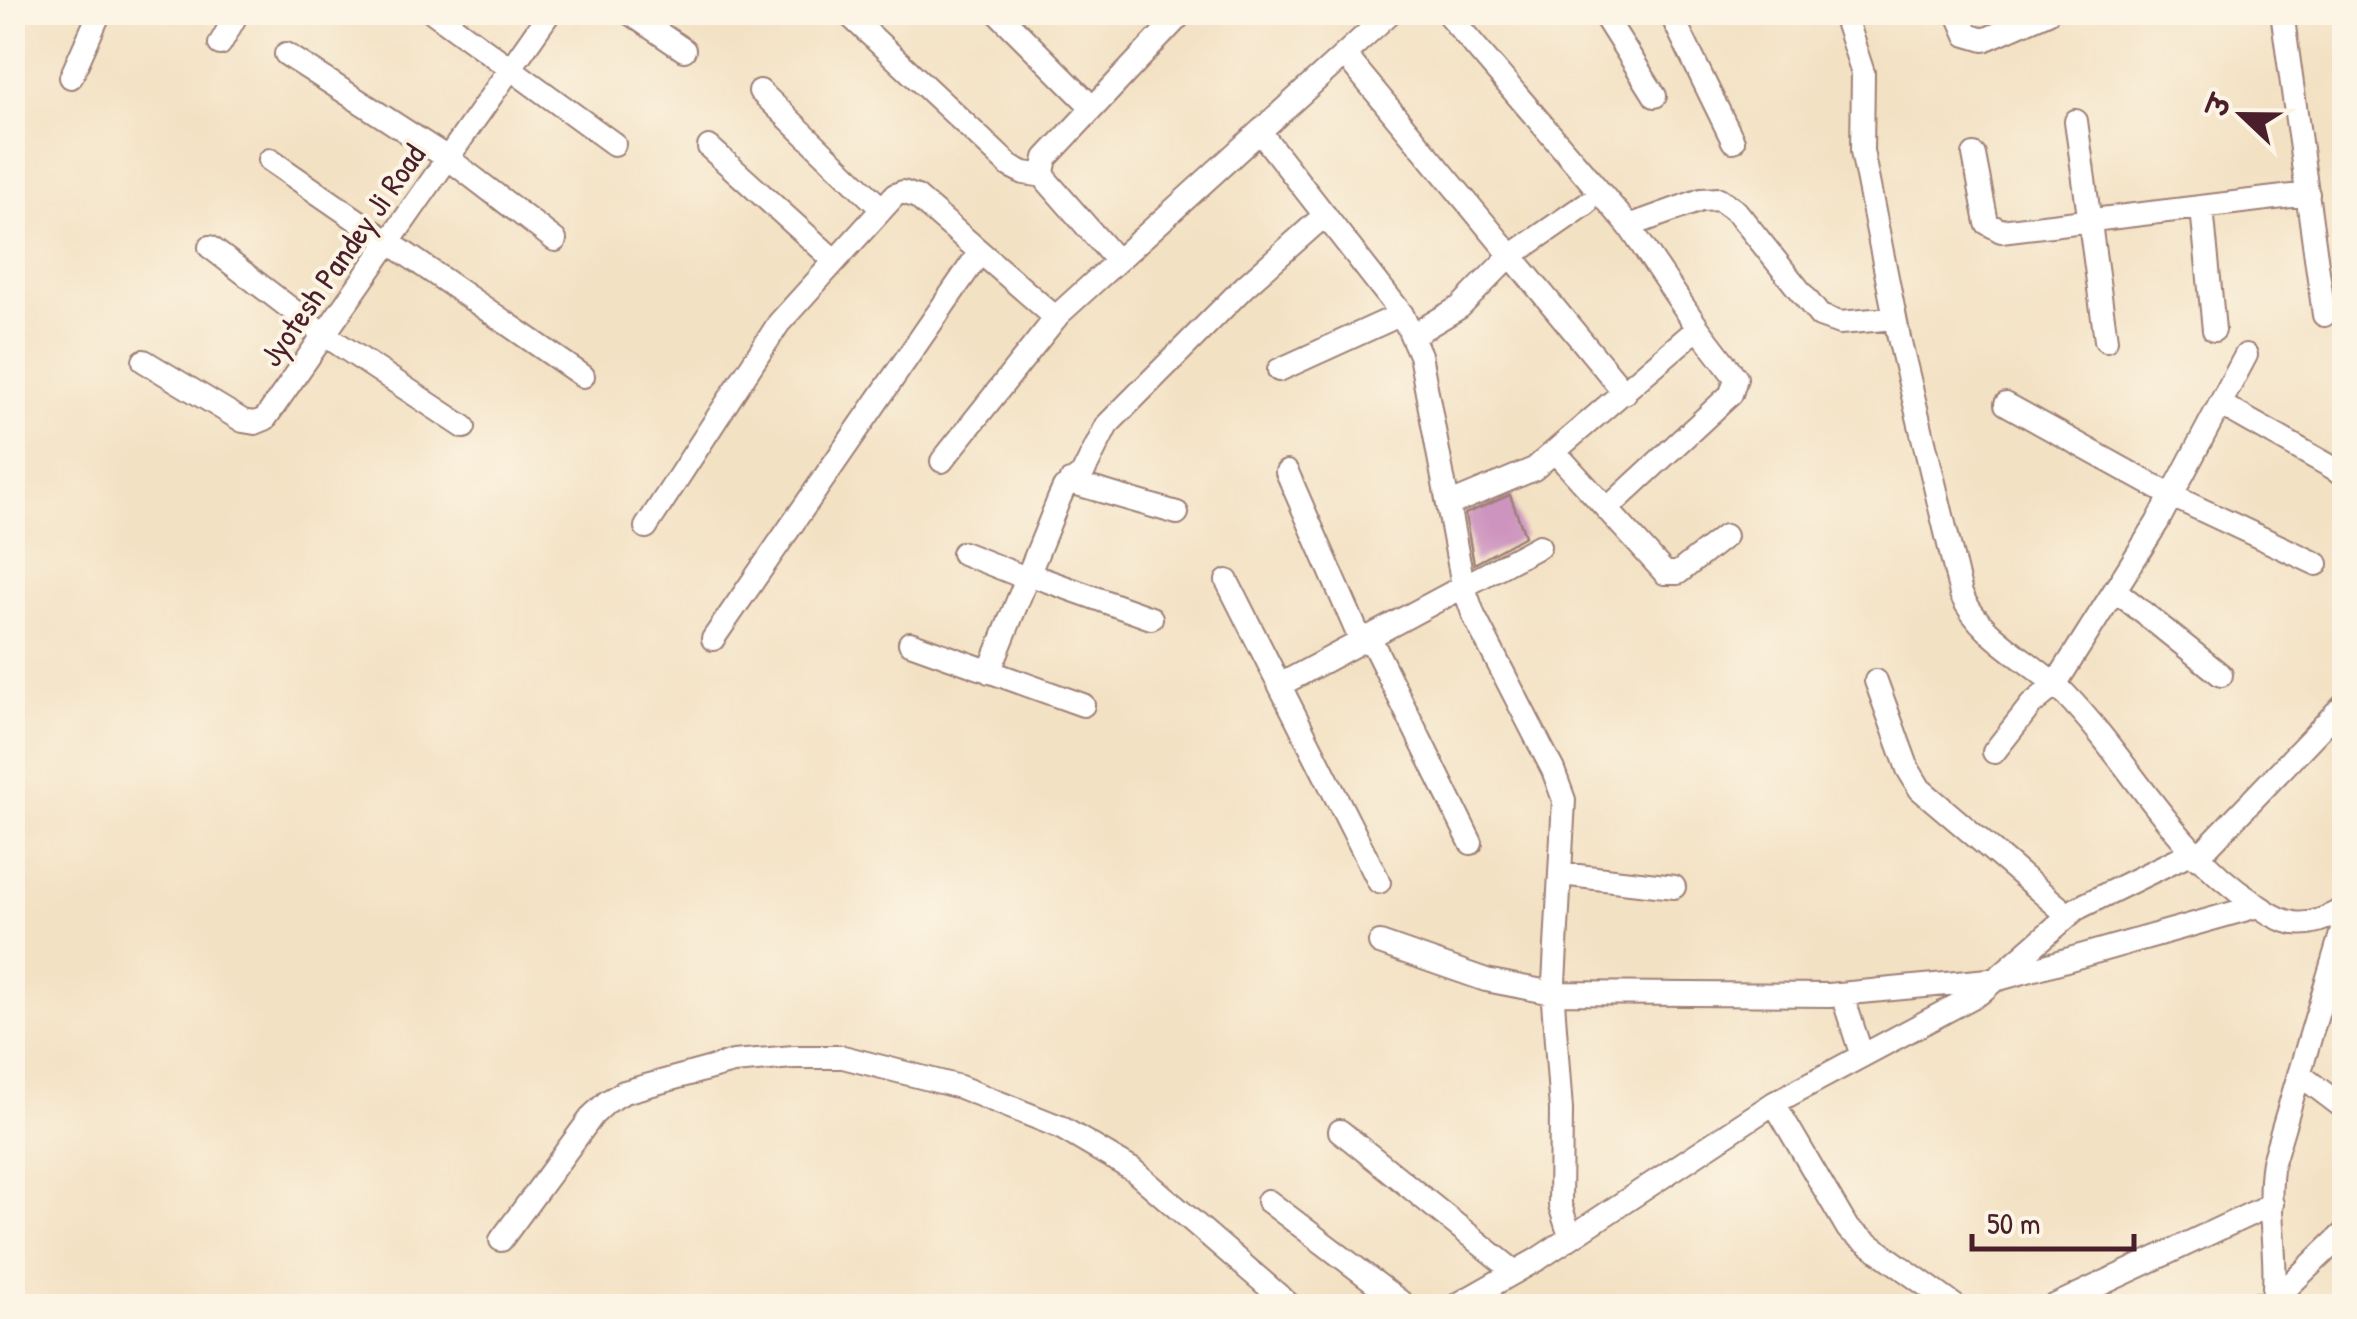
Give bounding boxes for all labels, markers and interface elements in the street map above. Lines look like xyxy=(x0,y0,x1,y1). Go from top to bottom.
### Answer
north arrow xyxy=(2192,65,2292,165)
text: उ xyxy=(2197,88,2241,124)
street label: Jyotesh Pandey Ji Road xyxy=(249,135,435,375)
scale bar xyxy=(1972,1189,2134,1251)
text: 50 m xyxy=(1987,1203,2040,1243)

